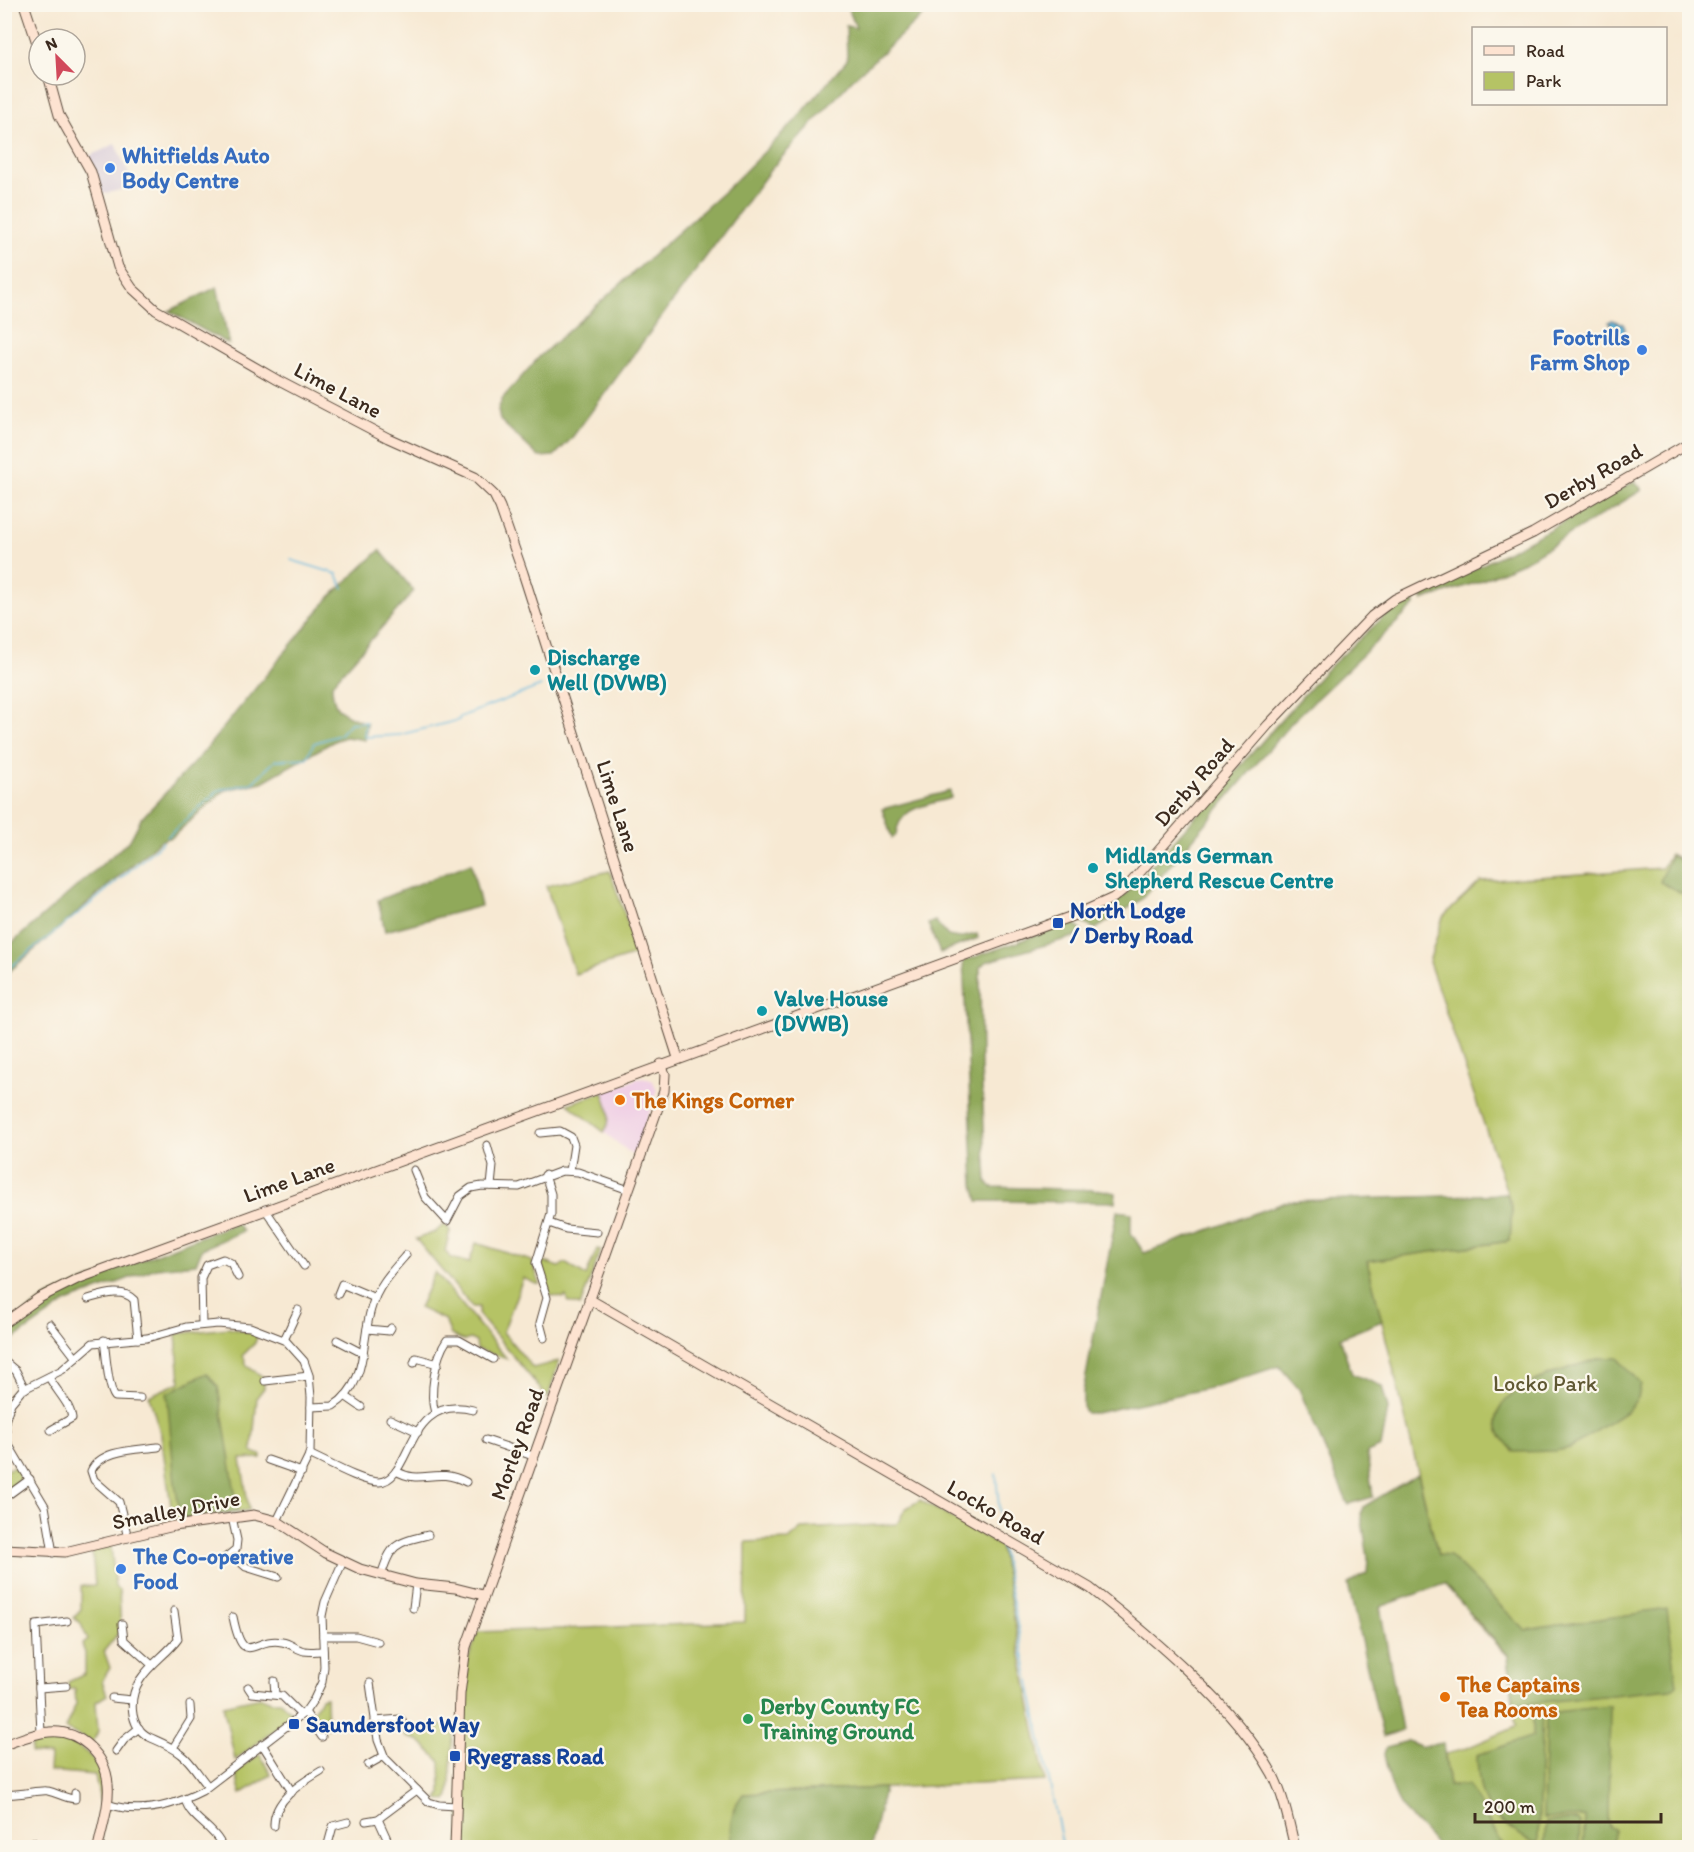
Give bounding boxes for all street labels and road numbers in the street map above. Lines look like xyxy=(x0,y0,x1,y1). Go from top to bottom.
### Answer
street label: Lime Lane xyxy=(290,356,386,424)
street label: Derby Road xyxy=(1539,437,1647,515)
street label: Derby Road xyxy=(1148,732,1240,832)
street label: Lime Lane xyxy=(590,756,646,856)
street label: Lime Lane xyxy=(240,1151,338,1209)
street label: Morley Road xyxy=(484,1384,550,1504)
street label: Locko Road xyxy=(942,1473,1050,1551)
street label: Smalley Drive xyxy=(110,1484,242,1536)

